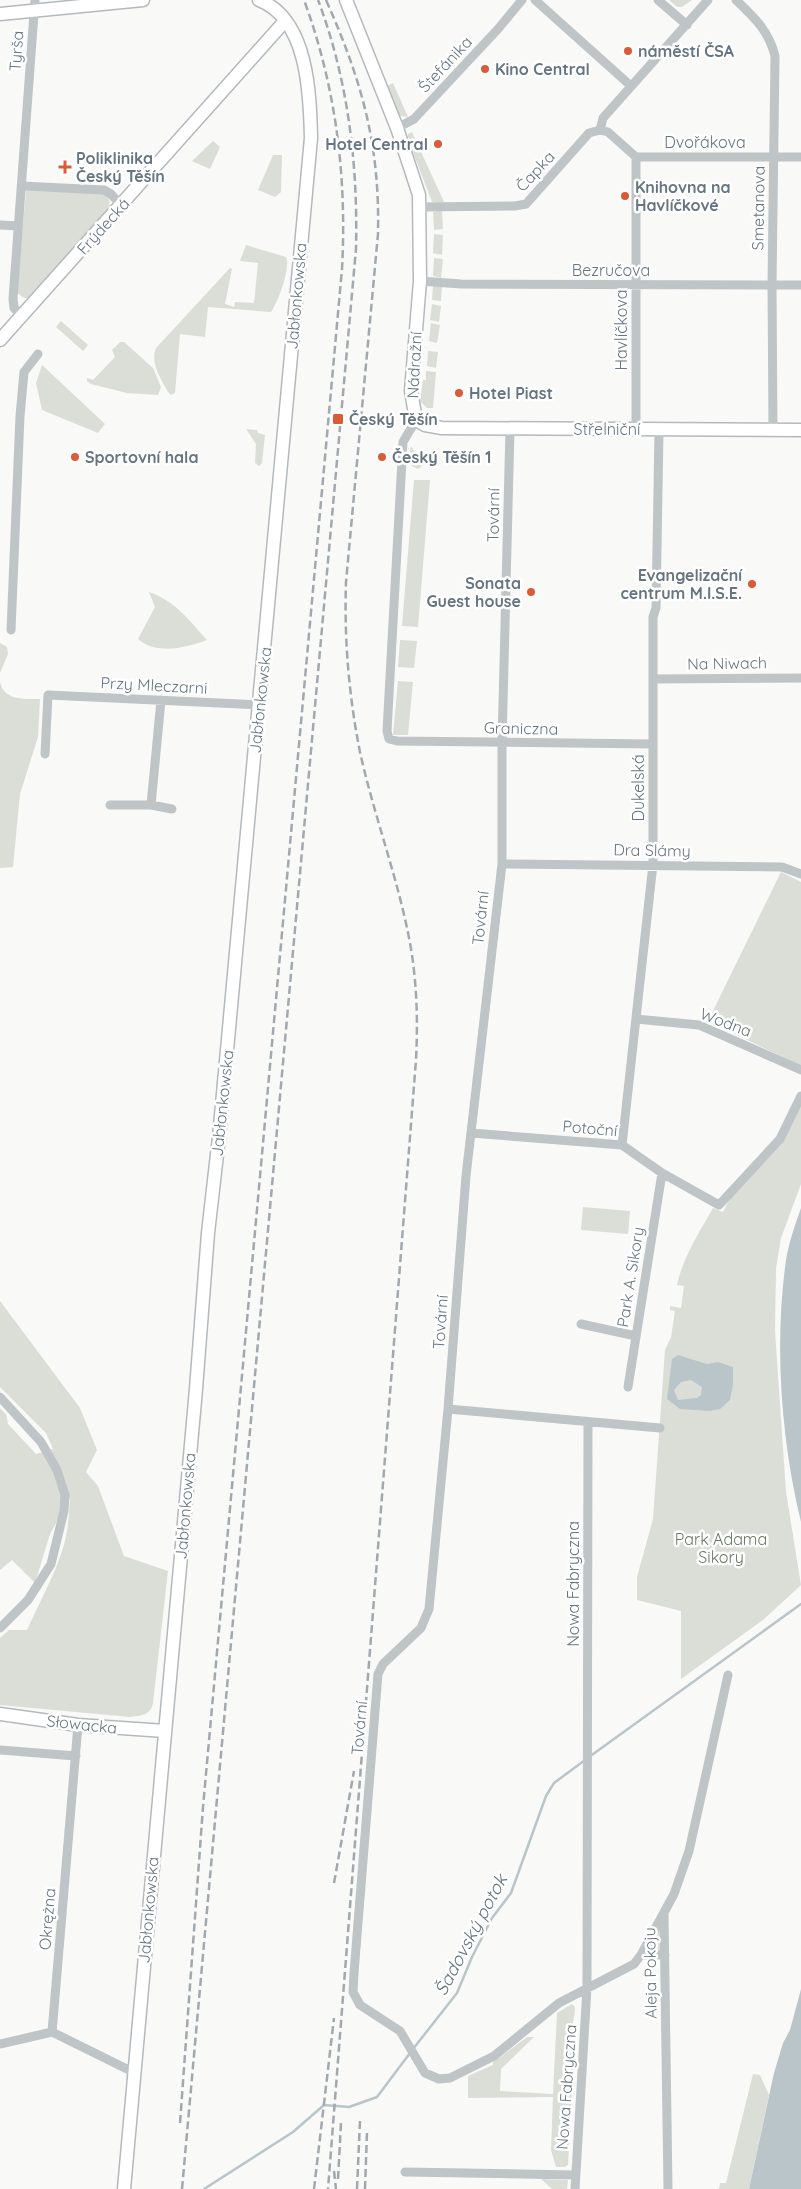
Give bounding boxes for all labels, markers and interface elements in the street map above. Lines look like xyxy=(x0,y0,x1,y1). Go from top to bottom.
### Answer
street label: Tyrša xyxy=(5,30,27,72)
street label: Štefánika xyxy=(414,32,476,96)
place label: náměstí ČSA xyxy=(638,41,735,61)
marker: náměstí ČSA xyxy=(622,45,634,57)
place label: Kino Central xyxy=(495,59,590,79)
marker: Kino Central xyxy=(479,63,491,75)
street label: Dvořákova xyxy=(664,132,746,152)
place label: Hotel Central xyxy=(325,134,428,154)
marker: Hotel Central xyxy=(432,138,444,150)
street label: Čapka xyxy=(511,147,559,195)
place label: Poliklinika Český Těšín xyxy=(76,148,165,186)
marker: Poliklinika Český Těšín xyxy=(58,160,72,174)
street label: Smetanova xyxy=(747,165,769,251)
place label: Knihovna na Havlíčkové xyxy=(635,177,731,215)
marker: Knihovna na Havlíčkové xyxy=(619,190,631,202)
street label: Frýdecká xyxy=(72,194,134,258)
street label: Jabłonkowska xyxy=(281,242,311,350)
street label: Bezručova xyxy=(572,260,650,280)
street label: Havlíčkova xyxy=(611,290,631,370)
street label: Nádražní xyxy=(402,330,426,399)
place label: Hotel Piast xyxy=(469,383,553,403)
marker: Hotel Piast xyxy=(453,387,465,399)
place label: Český Těšín xyxy=(349,409,438,429)
marker: Český Těšín xyxy=(331,412,345,426)
street label: Střelniční xyxy=(574,419,641,439)
place label: Sportovní hala xyxy=(85,447,198,467)
place label: Český Těšín 1 xyxy=(392,447,491,467)
marker: Sportovní hala xyxy=(69,451,81,463)
marker: Český Těšín 1 xyxy=(376,451,388,463)
street label: Tovární xyxy=(483,487,503,542)
place label: Evangelizační centrum M.I.S.E. xyxy=(620,565,743,603)
place label: Sonata Guest house xyxy=(426,573,521,611)
marker: Evangelizační centrum M.I.S.E. xyxy=(746,578,758,590)
marker: Sonata Guest house xyxy=(525,586,537,598)
street label: Jabłonkowska xyxy=(244,646,276,754)
street label: Na Niwach xyxy=(687,652,767,674)
street label: Przy Mleczarni xyxy=(100,672,208,698)
street label: Graniczna xyxy=(484,717,558,739)
street label: Dukelská xyxy=(628,754,648,822)
street label: Dra Slámy xyxy=(613,839,691,861)
street label: Tovární xyxy=(467,889,493,946)
street label: Wodna xyxy=(697,1003,755,1041)
street label: Jabłonkowska xyxy=(206,1049,238,1157)
street label: Potoční xyxy=(562,1116,619,1140)
street label: Park A. Sikory xyxy=(612,1225,648,1329)
street label: Tovární xyxy=(428,1294,452,1350)
street label: Jabłonkowska xyxy=(170,1452,200,1560)
street label: Nowa Fabryczna xyxy=(563,1521,583,1647)
park label: Park Adama Sikory xyxy=(675,1529,767,1567)
street label: Tovární xyxy=(347,1700,371,1756)
street label: Słowacka xyxy=(46,1710,118,1738)
street label: Jabłonkowska xyxy=(133,1856,163,1964)
water label: Šadovský potok xyxy=(429,1869,513,1999)
street label: Okrężna xyxy=(34,1887,60,1951)
street label: Aleja Pokoju xyxy=(639,1927,661,2019)
street label: Nowa Fabryczna xyxy=(552,2024,580,2150)

